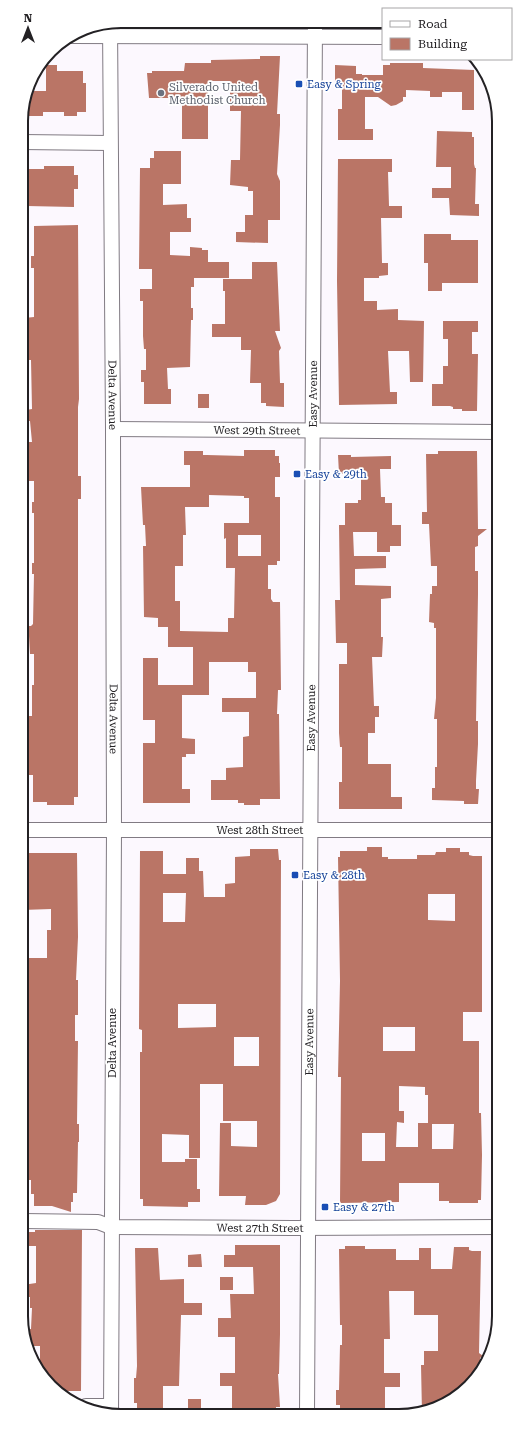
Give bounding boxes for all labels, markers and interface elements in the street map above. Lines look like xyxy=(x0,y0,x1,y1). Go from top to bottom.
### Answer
north arrow xyxy=(8,8,48,48)
legend xyxy=(382,8,512,60)
text: N xyxy=(24,12,33,25)
text: Road xyxy=(418,17,448,31)
text: Building xyxy=(418,37,467,51)
place label: Easy & Spring xyxy=(307,78,382,91)
marker: Easy & Spring xyxy=(294,79,304,89)
place label: Silverado United Methodist Church xyxy=(169,81,266,107)
marker: Silverado United Methodist Church xyxy=(156,88,166,98)
street label: Delta Avenue xyxy=(105,360,119,430)
street label: Easy Avenue xyxy=(307,360,320,428)
street label: West 29th Street xyxy=(214,424,300,437)
place label: Easy & 29th xyxy=(305,468,367,481)
marker: Easy & 29th xyxy=(292,469,302,479)
street label: Delta Avenue xyxy=(107,684,120,754)
street label: Easy Avenue xyxy=(305,684,318,752)
street label: West 28th Street xyxy=(217,824,303,837)
place label: Easy & 28th xyxy=(303,869,365,882)
marker: Easy & 28th xyxy=(290,870,300,880)
street label: Delta Avenue xyxy=(106,1008,119,1078)
street label: Easy Avenue xyxy=(303,1008,316,1076)
place label: Easy & 27th xyxy=(333,1201,395,1214)
marker: Easy & 27th xyxy=(320,1202,330,1212)
street label: West 27th Street xyxy=(217,1222,304,1235)

